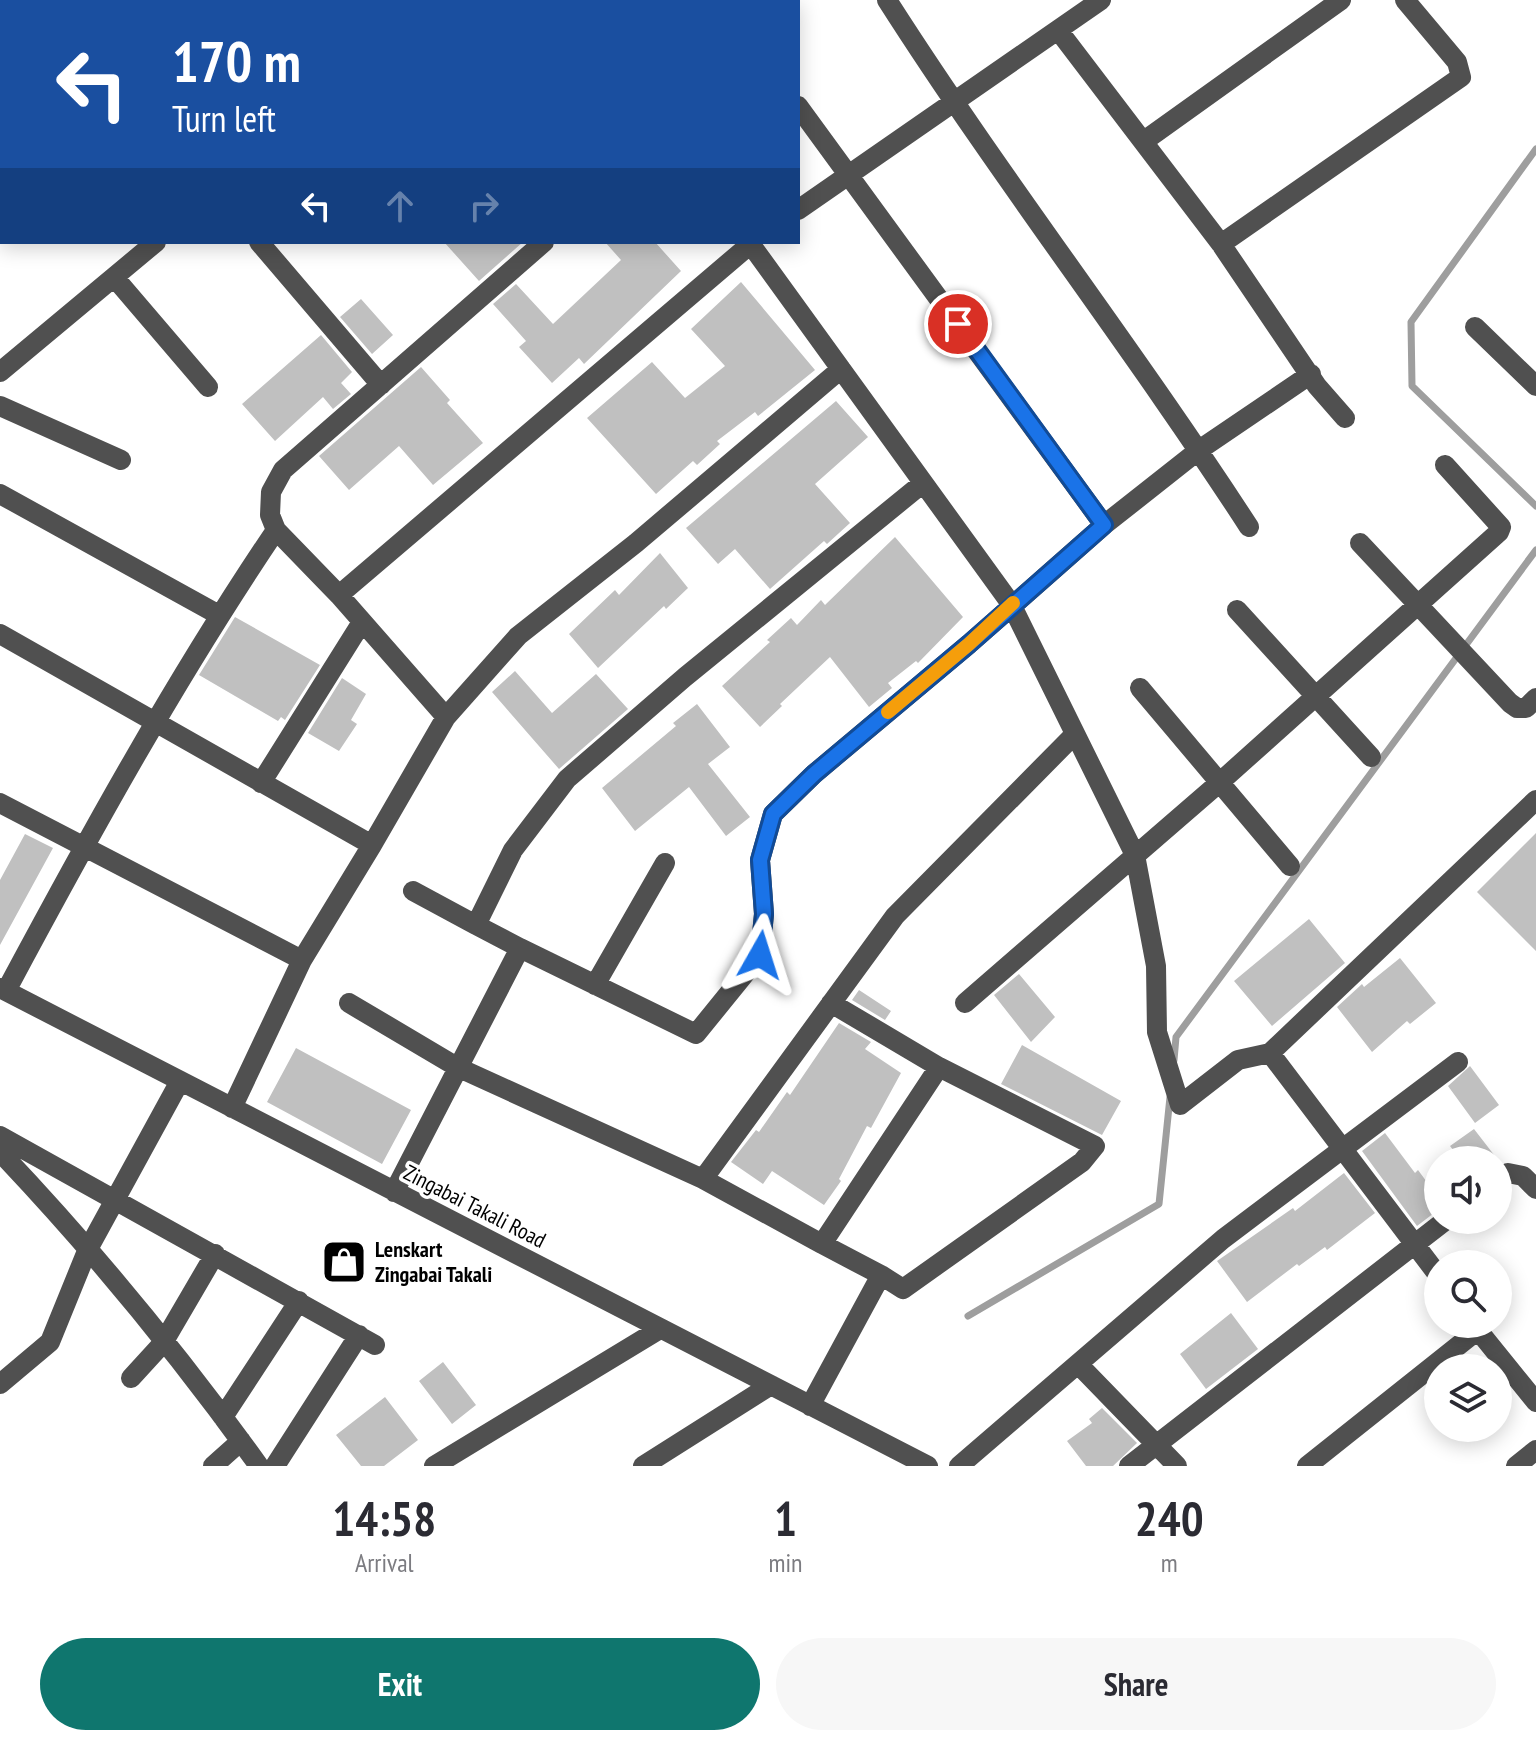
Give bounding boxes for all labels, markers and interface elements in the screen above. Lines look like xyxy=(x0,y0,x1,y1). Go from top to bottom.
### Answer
text: 170 m xyxy=(172,25,301,97)
icon: left xyxy=(40,32,144,136)
text: Turn left xyxy=(172,95,276,142)
icon: left xyxy=(294,184,338,228)
icon: ahead xyxy=(378,184,422,228)
icon: right xyxy=(462,184,506,228)
pin xyxy=(924,290,992,358)
icon: arrive xyxy=(936,302,980,346)
position arrow xyxy=(718,913,802,997)
map controls xyxy=(1424,1146,1512,1442)
button: sound xyxy=(1424,1146,1512,1234)
street label: Zingabai Takali Road xyxy=(399,1158,551,1254)
place label: Lenskart Zingabai Takali xyxy=(375,1235,492,1288)
shop icon: Lenskart Zingabai Takali xyxy=(320,1238,368,1286)
button: search xyxy=(1424,1250,1512,1338)
button: layers xyxy=(1424,1354,1512,1442)
text: 14:58 xyxy=(332,1487,436,1549)
text: 1 xyxy=(774,1487,797,1549)
text: 240 xyxy=(1135,1487,1204,1549)
text: Arrival xyxy=(355,1546,414,1579)
text: min xyxy=(768,1546,802,1579)
text: m xyxy=(1161,1546,1178,1579)
button: Exit xyxy=(40,1638,760,1730)
button: Share xyxy=(776,1638,1496,1730)

